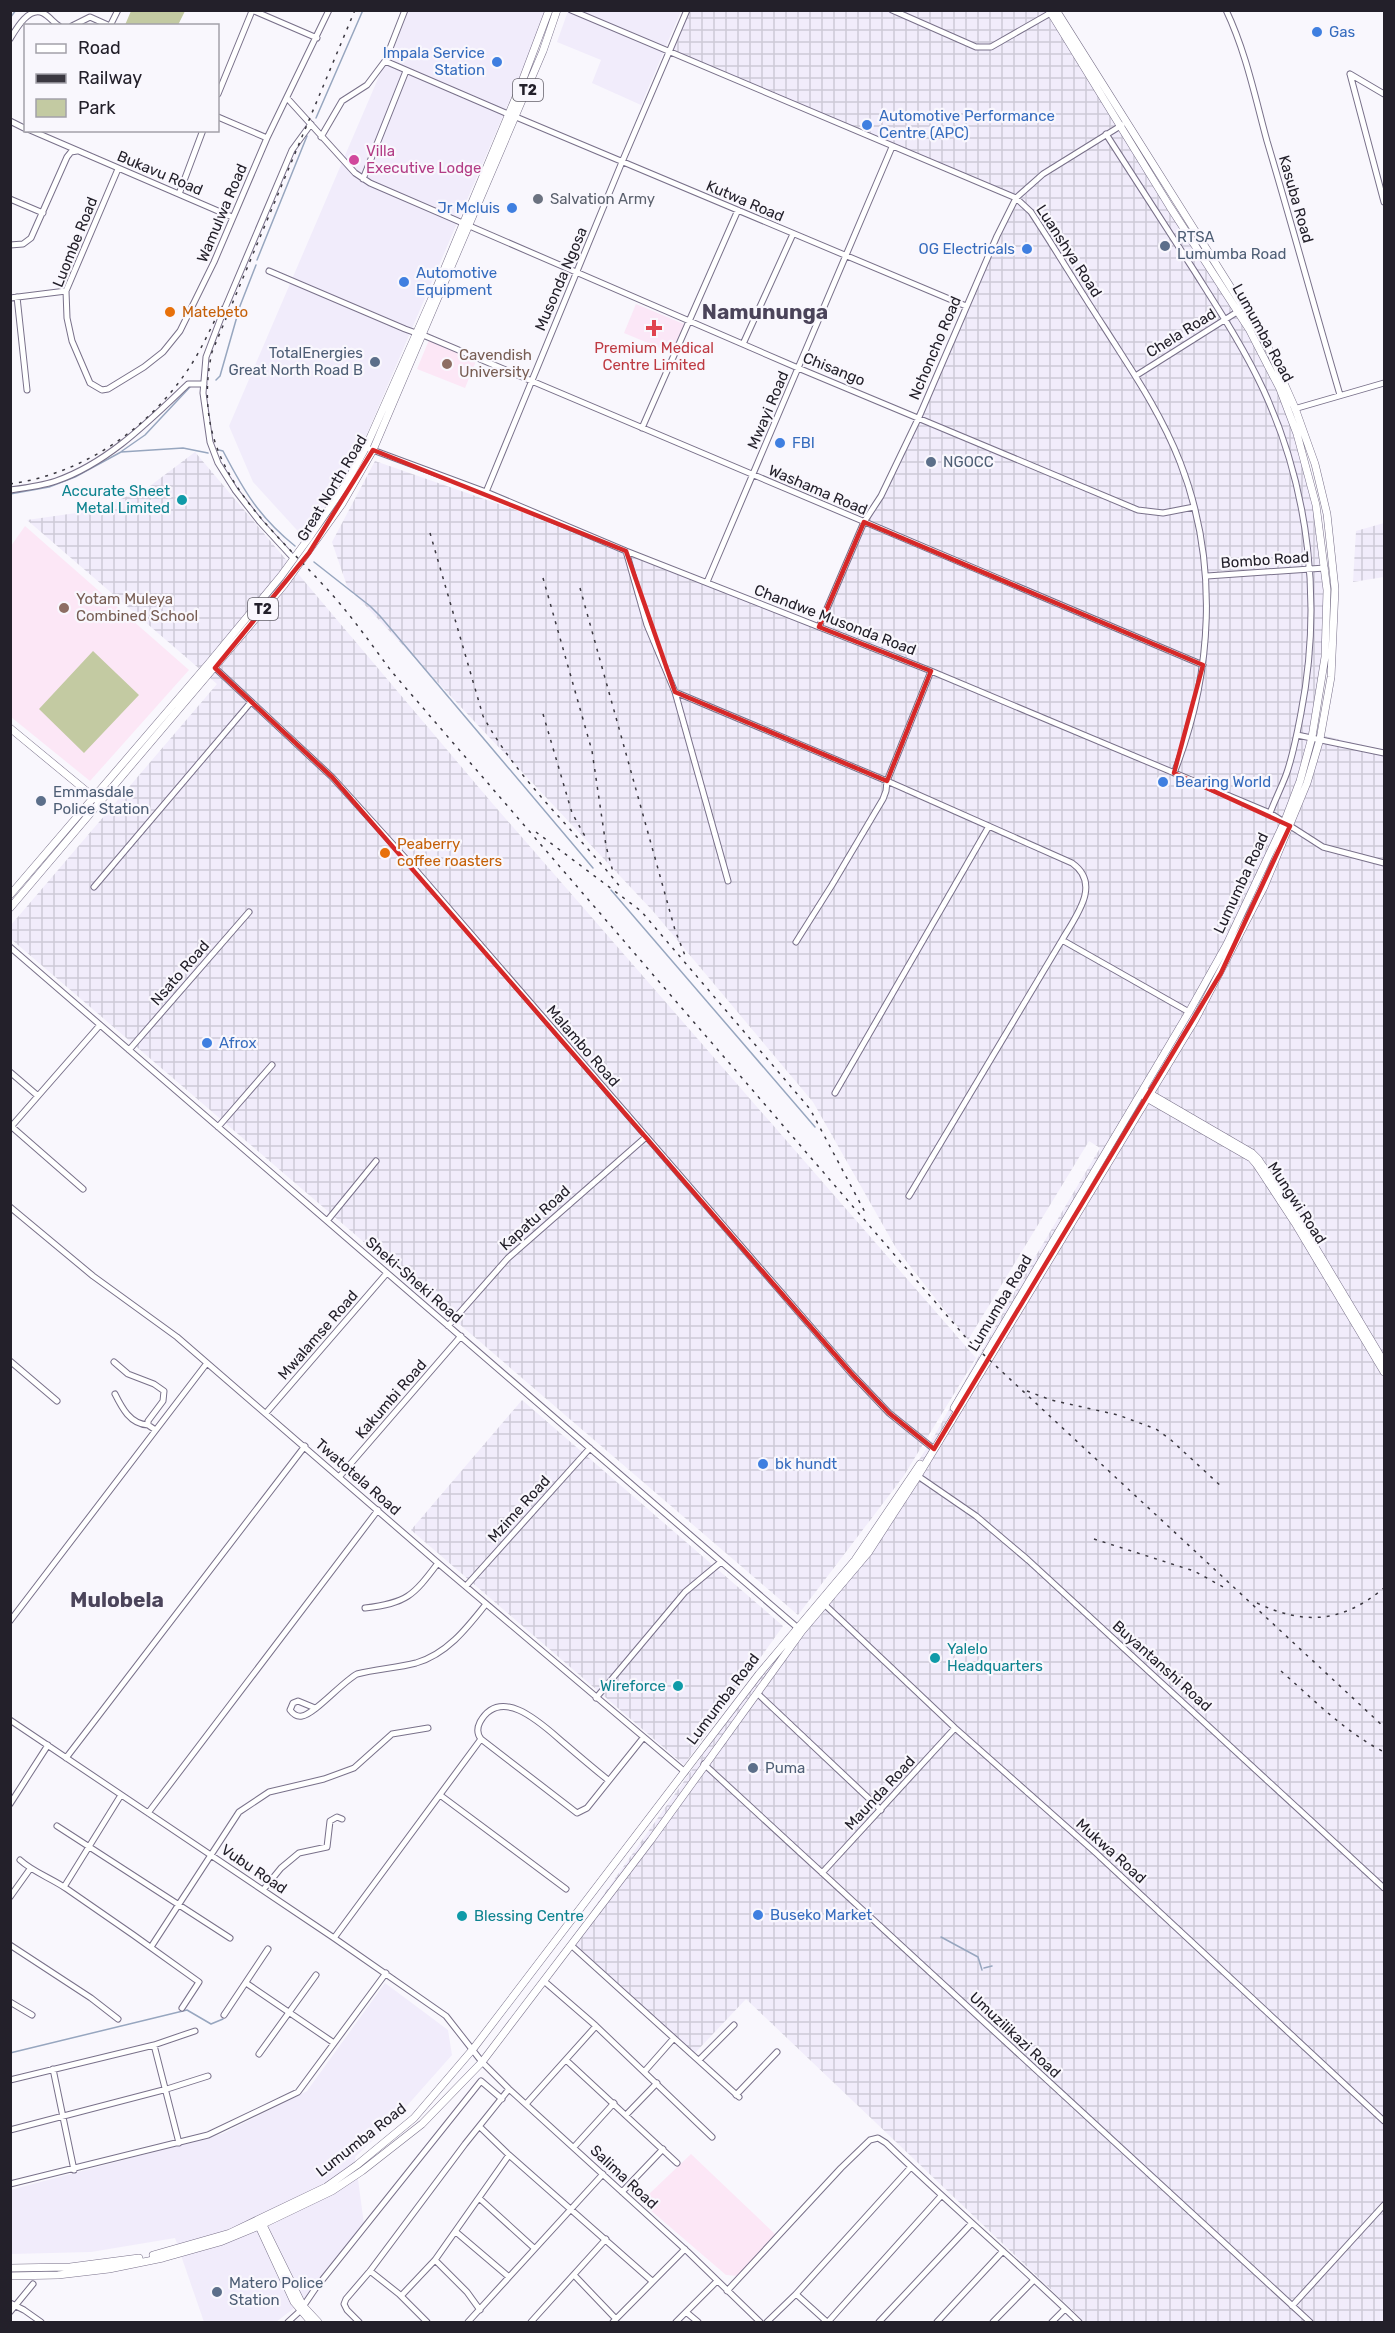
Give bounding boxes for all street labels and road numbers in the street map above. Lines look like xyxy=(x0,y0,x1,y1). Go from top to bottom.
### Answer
road number: T2 xyxy=(513,79,543,101)
street label: Bukavu Road xyxy=(114,147,206,199)
street label: Kasuba Road xyxy=(1275,153,1317,245)
street label: Wamulwa Road xyxy=(193,161,251,265)
street label: Kutwa Road xyxy=(703,177,787,225)
street label: Luombe Road xyxy=(49,194,101,290)
street label: Luanshya Road xyxy=(1032,201,1106,301)
street label: Musonda Ngosa xyxy=(531,224,591,334)
street label: Lumumba Road xyxy=(1229,281,1297,385)
street label: Nchoncho Road xyxy=(905,293,965,403)
street label: Chela Road xyxy=(1143,305,1219,361)
street label: Chisango xyxy=(800,348,868,390)
street label: Mwayi Road xyxy=(744,368,792,452)
street label: Great North Road xyxy=(293,432,371,544)
street label: Washama Road xyxy=(766,461,870,519)
street label: Bombo Road xyxy=(1220,548,1310,572)
street label: Chandwe Musonda Road xyxy=(751,581,919,659)
road number: T2 xyxy=(248,598,278,620)
street label: Lumumba Road xyxy=(1210,830,1272,936)
street label: Nsato Road xyxy=(147,937,213,1009)
street label: Malambo Road xyxy=(543,1002,623,1090)
street label: Mungwi Road xyxy=(1264,1159,1330,1247)
street label: Kapatu Road xyxy=(496,1182,574,1254)
street label: Sheki-Sheki Road xyxy=(362,1233,466,1327)
street label: Lumumba Road xyxy=(964,1251,1036,1355)
street label: Mwalamse Road xyxy=(274,1287,362,1383)
street label: Kakumbi Road xyxy=(352,1356,430,1442)
street label: Twatotela Road xyxy=(312,1435,404,1519)
street label: Mzime Road xyxy=(484,1472,554,1546)
street label: Buyantanshi Road xyxy=(1109,1617,1215,1715)
street label: Lumumba Road xyxy=(683,1650,763,1748)
street label: Maunda Road xyxy=(841,1752,919,1834)
street label: Mukwa Road xyxy=(1072,1815,1150,1887)
street label: Vubu Road xyxy=(218,1840,290,1898)
street label: Umuzilikazi Road xyxy=(966,1988,1064,2082)
street label: Lumumba Road xyxy=(312,2099,410,2181)
street label: Salima Road xyxy=(587,2141,661,2213)

